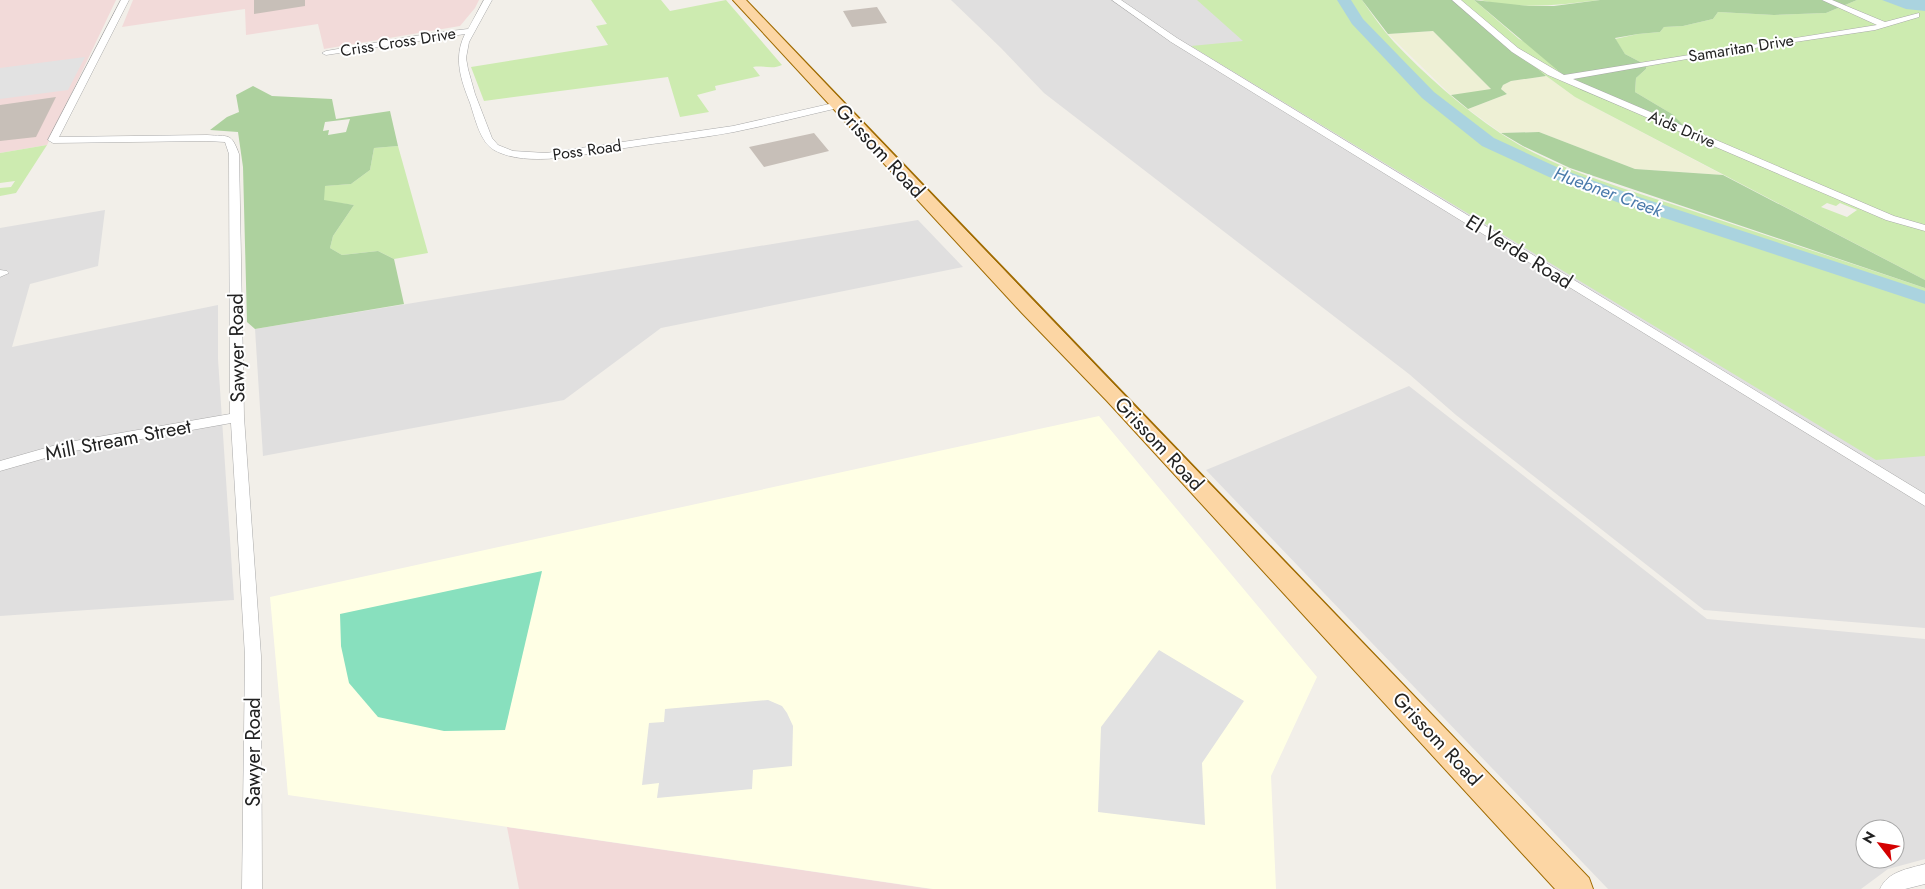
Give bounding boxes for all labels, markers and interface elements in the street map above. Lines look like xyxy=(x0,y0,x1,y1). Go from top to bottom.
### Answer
street label: Criss Cross Drive xyxy=(339,22,457,62)
street label: Samaritan Drive xyxy=(1687,28,1795,68)
street label: Grissom Road xyxy=(829,97,931,205)
street label: Aids Drive xyxy=(1645,105,1719,153)
street label: Poss Road xyxy=(551,134,623,166)
water label: Huebner Creek xyxy=(1550,160,1667,224)
street label: El Verde Road xyxy=(1460,208,1578,296)
street label: Sawyer Road xyxy=(222,293,252,403)
street label: Grissom Road xyxy=(1108,390,1210,498)
street label: Mill Stream Street xyxy=(43,412,194,468)
street label: Grissom Road xyxy=(1386,685,1488,793)
street label: Sawyer Road xyxy=(239,697,268,807)
north arrow xyxy=(1855,819,1905,869)
text: N xyxy=(1857,827,1880,847)

